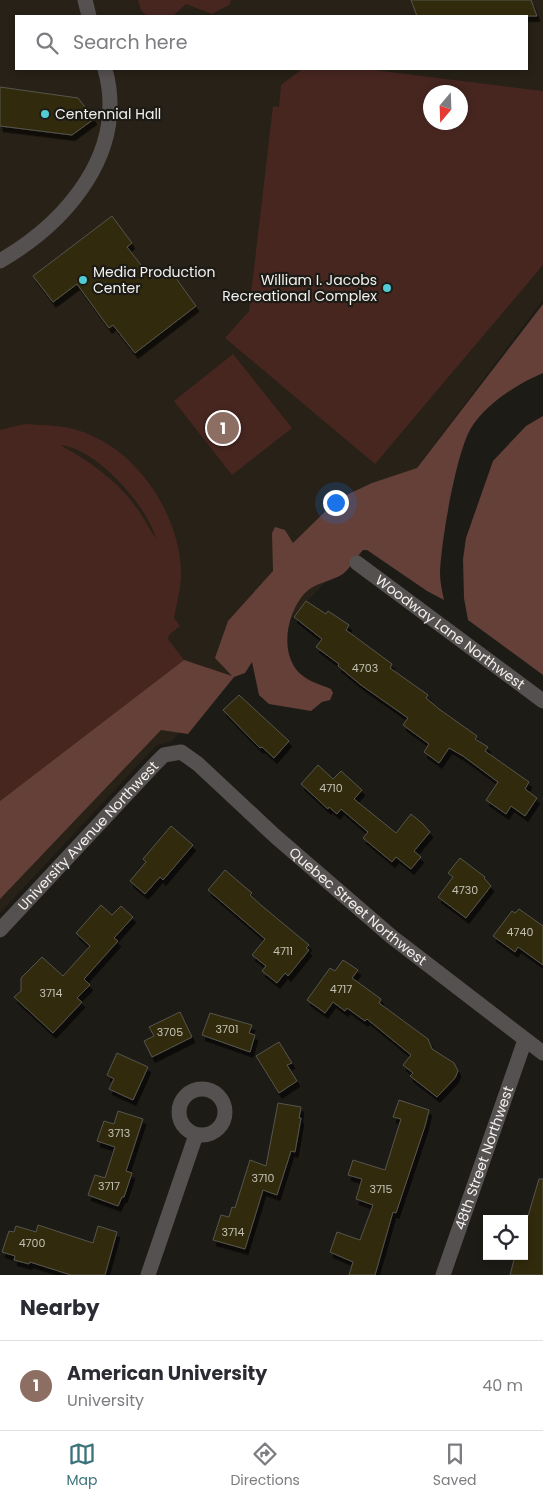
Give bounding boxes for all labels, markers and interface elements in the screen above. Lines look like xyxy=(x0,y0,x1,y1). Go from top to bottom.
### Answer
search box xyxy=(15,15,528,70)
icon: search xyxy=(33,29,61,57)
text: Search here xyxy=(73,29,187,56)
north arrow xyxy=(423,85,468,130)
place label: Centennial Hall xyxy=(55,104,161,124)
marker: Centennial Hall xyxy=(39,108,51,120)
place label: Media Production Center xyxy=(93,262,216,298)
place label: William I. Jacobs Recreational Complex xyxy=(222,270,377,306)
marker: Media Production Center xyxy=(77,274,89,286)
marker: William I. Jacobs Recreational Complex xyxy=(381,282,393,294)
pin: 1 xyxy=(207,409,239,447)
your location xyxy=(323,490,349,516)
street label: Woodway Lane Northwest xyxy=(371,570,529,694)
house number: 4703 xyxy=(352,660,378,676)
street label: University Avenue Northwest xyxy=(13,756,163,915)
house number: 4710 xyxy=(319,780,343,796)
street label: Quebec Street Northwest xyxy=(285,842,431,970)
house number: 4730 xyxy=(452,882,478,898)
house number: 4740 xyxy=(507,924,533,940)
house number: 4711 xyxy=(273,943,293,959)
house number: 4717 xyxy=(330,981,352,997)
house number: 3714 xyxy=(40,985,63,1001)
house number: 3701 xyxy=(216,1021,238,1037)
house number: 3705 xyxy=(157,1024,183,1040)
street label: 48th Street Northwest xyxy=(450,1083,518,1233)
house number: 3713 xyxy=(108,1125,130,1141)
house number: 3710 xyxy=(252,1170,275,1186)
house number: 3717 xyxy=(98,1178,120,1194)
house number: 3715 xyxy=(370,1181,393,1197)
map controls xyxy=(483,1215,528,1260)
button: locate xyxy=(483,1215,528,1260)
house number: 3714 xyxy=(222,1224,245,1240)
house number: 4700 xyxy=(19,1235,45,1251)
text: Nearby xyxy=(20,1293,100,1322)
text: American University xyxy=(67,1360,267,1387)
text: 1 xyxy=(33,1374,39,1397)
text: 40 m xyxy=(482,1374,523,1397)
text: University xyxy=(67,1389,144,1412)
tab: Map xyxy=(66,1440,97,1491)
tab: Directions xyxy=(230,1440,300,1491)
tab: Saved xyxy=(433,1440,477,1491)

